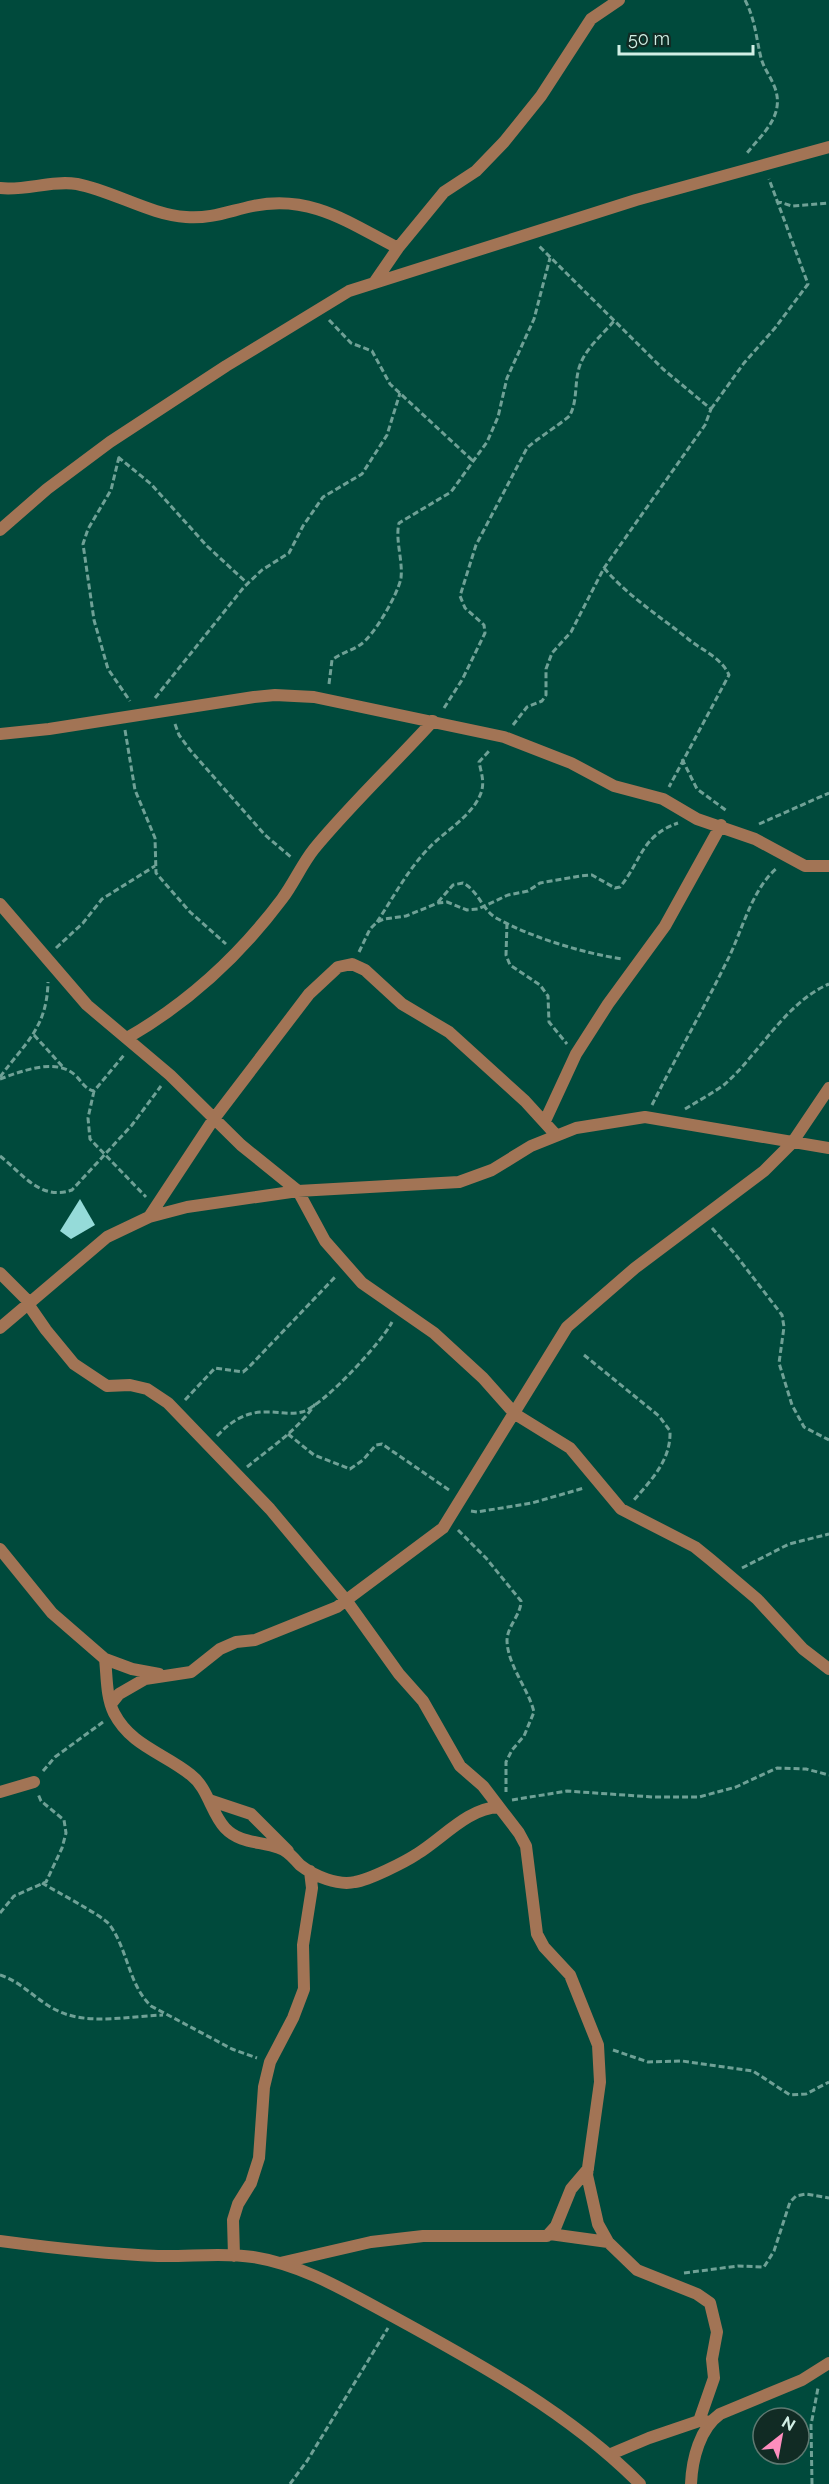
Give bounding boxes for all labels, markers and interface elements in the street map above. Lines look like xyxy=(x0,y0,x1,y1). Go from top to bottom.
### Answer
scale bar xyxy=(619,18,752,56)
text: 50 m xyxy=(628,28,670,49)
north arrow xyxy=(751,2406,811,2466)
text: N xyxy=(778,2412,799,2435)

